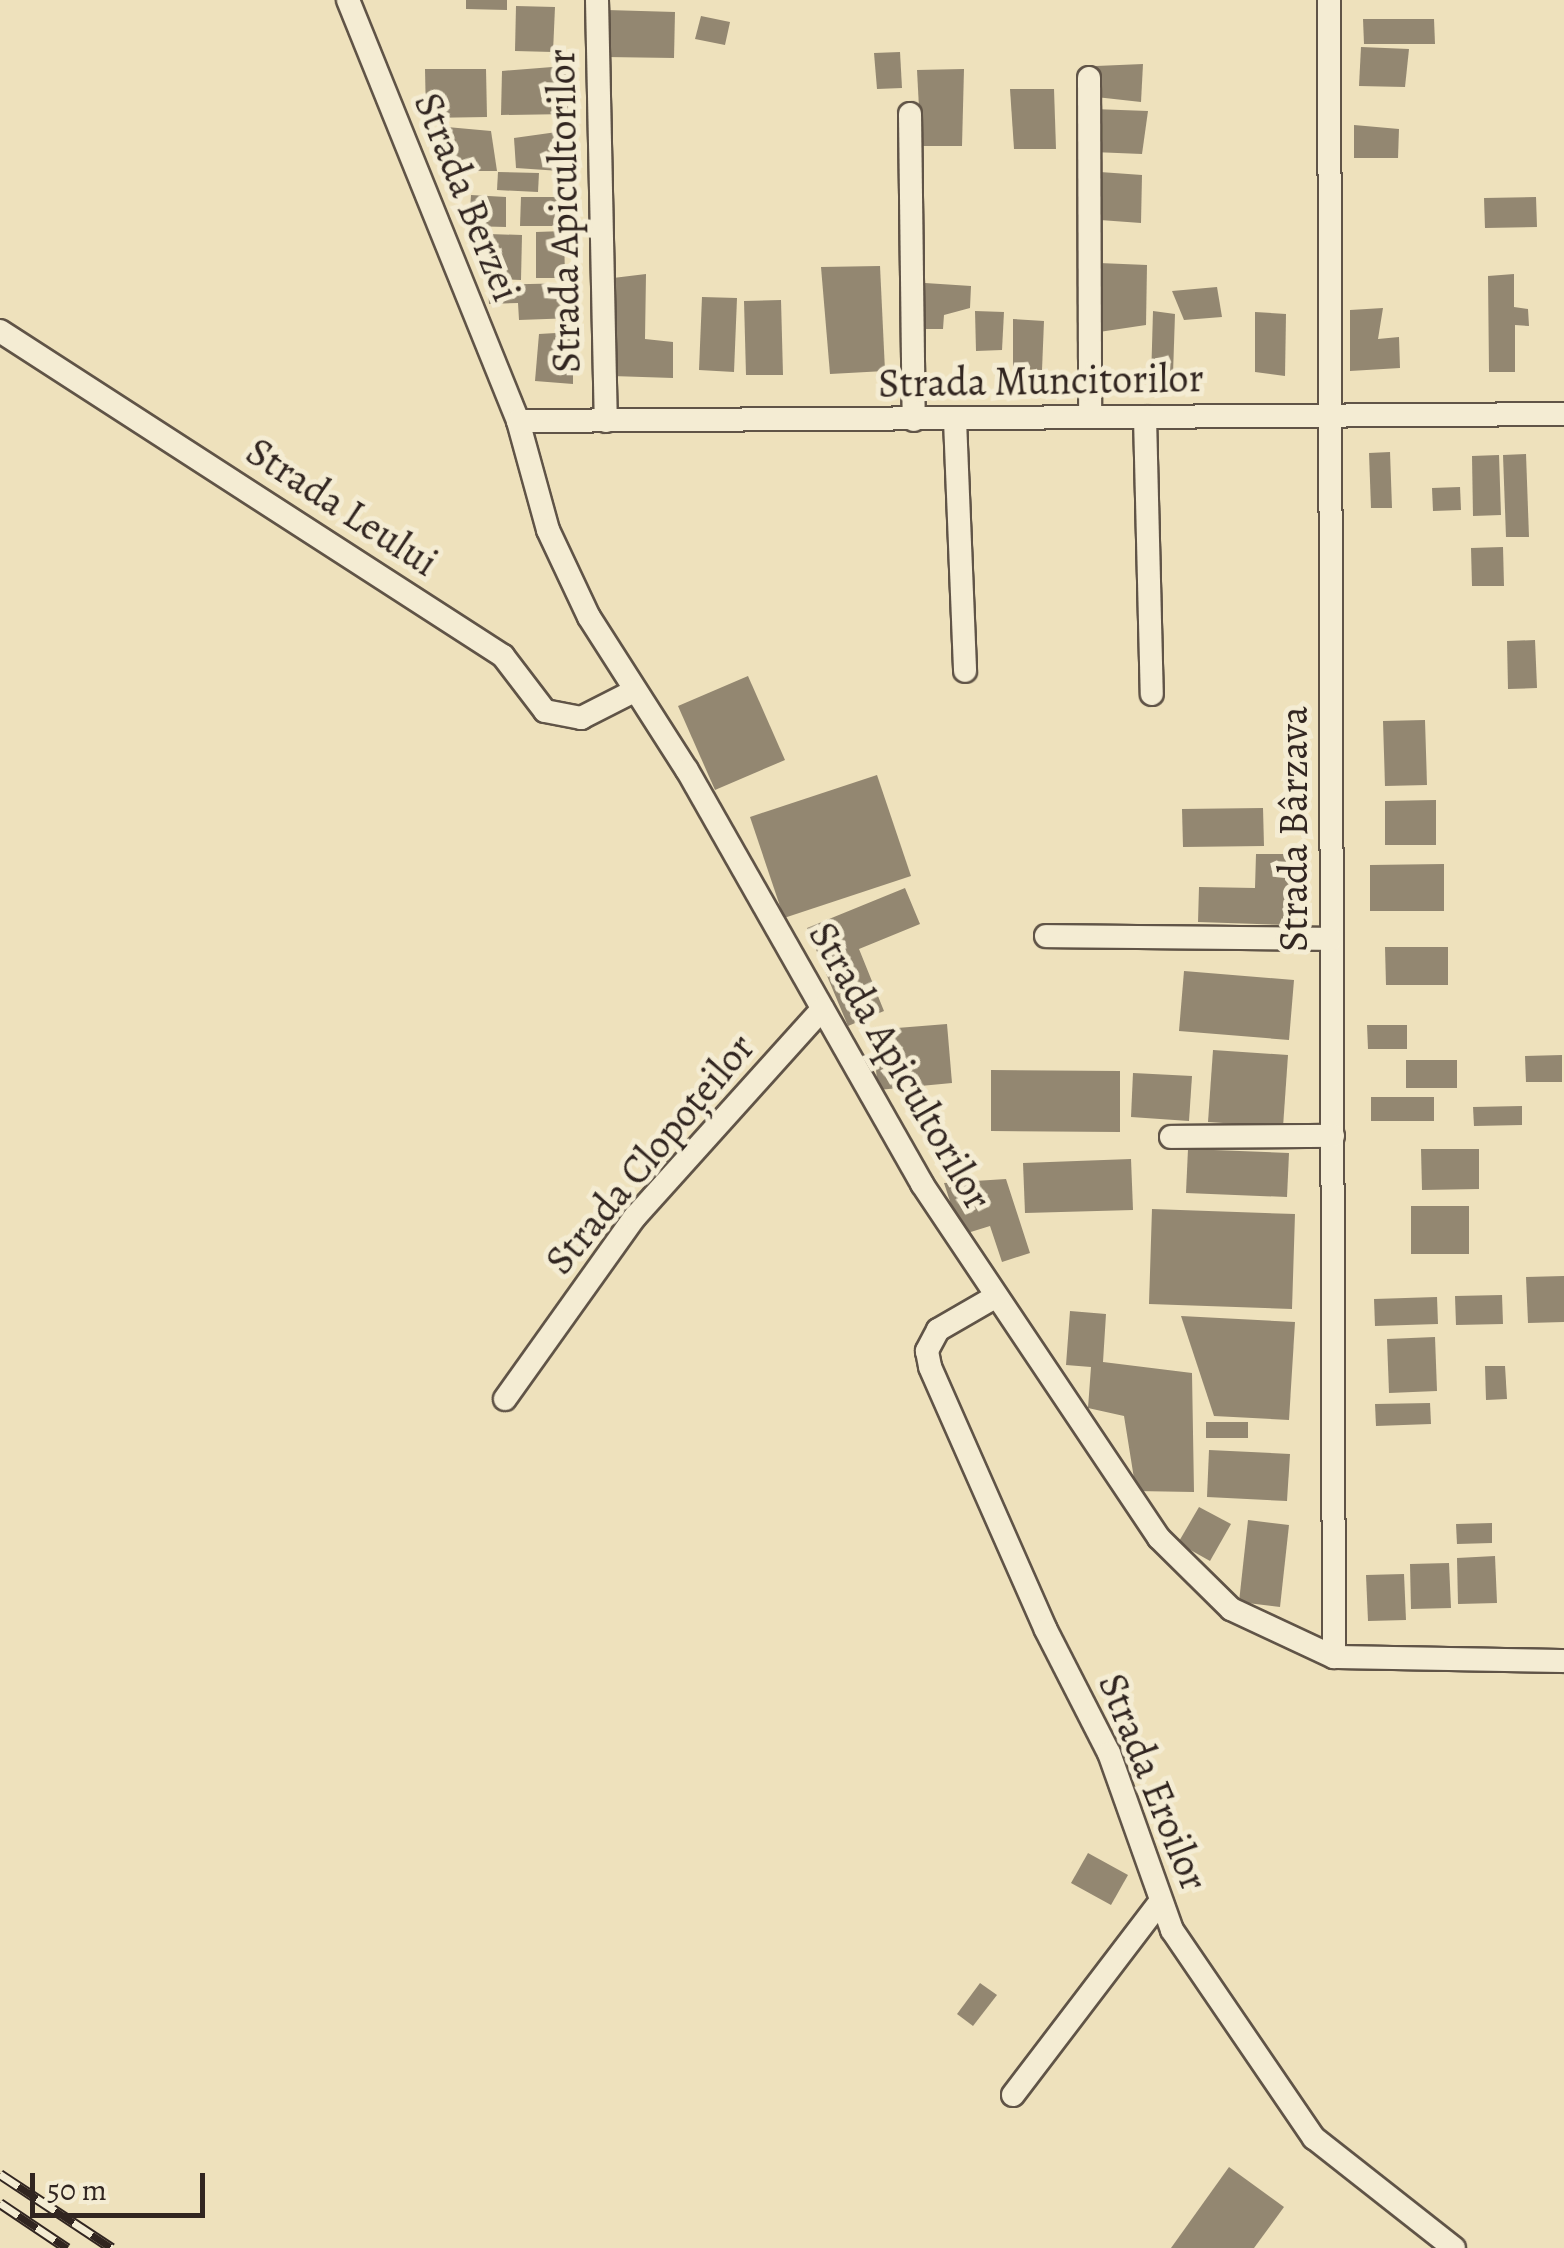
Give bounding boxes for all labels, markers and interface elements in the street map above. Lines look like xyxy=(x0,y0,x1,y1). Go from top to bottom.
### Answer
street label: Strada Apicultorilor xyxy=(537,49,591,373)
street label: Strada Berzei xyxy=(403,86,531,308)
street label: Strada Muncitorilor xyxy=(878,354,1204,408)
street label: Strada Leului xyxy=(237,427,447,587)
street label: Strada Bârzava xyxy=(1270,706,1318,952)
street label: Strada Apicultorilor xyxy=(798,914,1002,1218)
street label: Strada Clopoțeilor xyxy=(535,1024,765,1284)
street label: Strada Eroilor xyxy=(1088,1667,1218,1897)
scale bar xyxy=(35,2153,210,2215)
text: 50 m xyxy=(47,2170,107,2210)

